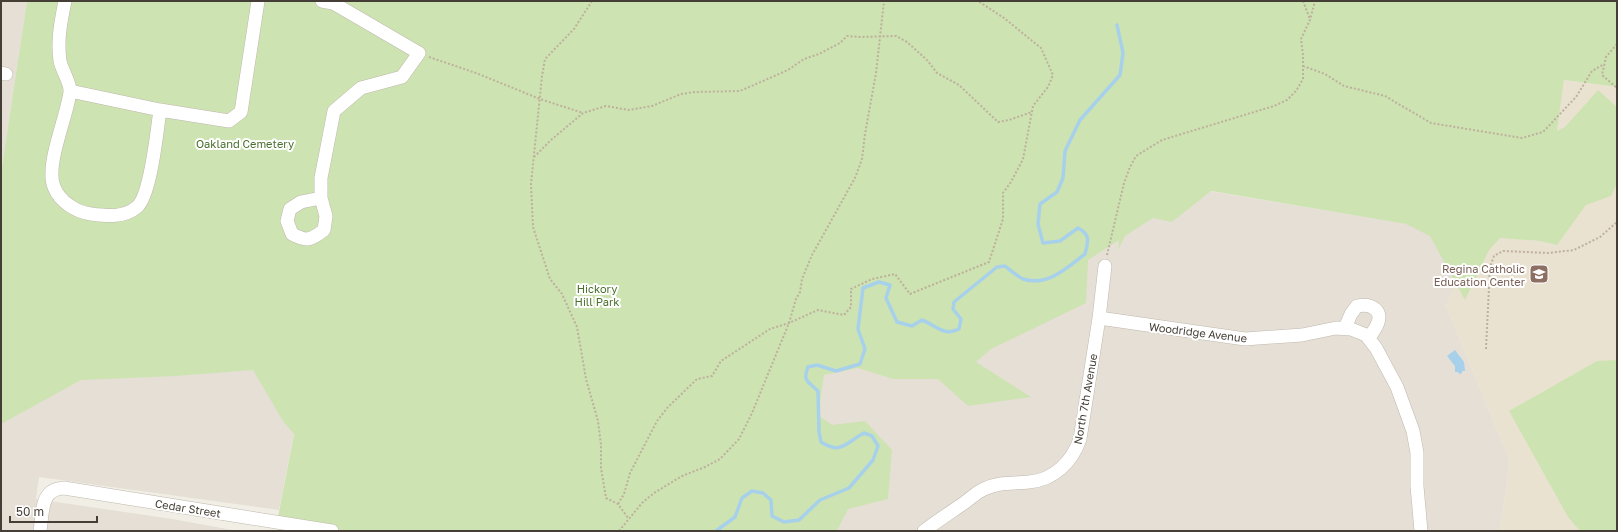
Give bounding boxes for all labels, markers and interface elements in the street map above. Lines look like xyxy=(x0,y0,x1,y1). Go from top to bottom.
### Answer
park label: Oakland Cemetery xyxy=(196,137,294,150)
place label: Regina Catholic Education Center xyxy=(1434,262,1526,288)
school or university icon: Regina Catholic Education Center xyxy=(1528,263,1550,285)
park label: Hickory Hill Park xyxy=(575,282,619,308)
street label: Woodridge Avenue xyxy=(1148,320,1248,344)
street label: North 7th Avenue xyxy=(1071,353,1099,445)
street label: Cedar Street xyxy=(154,496,222,520)
scale bar xyxy=(10,498,97,524)
text: 50 m xyxy=(16,504,44,519)

